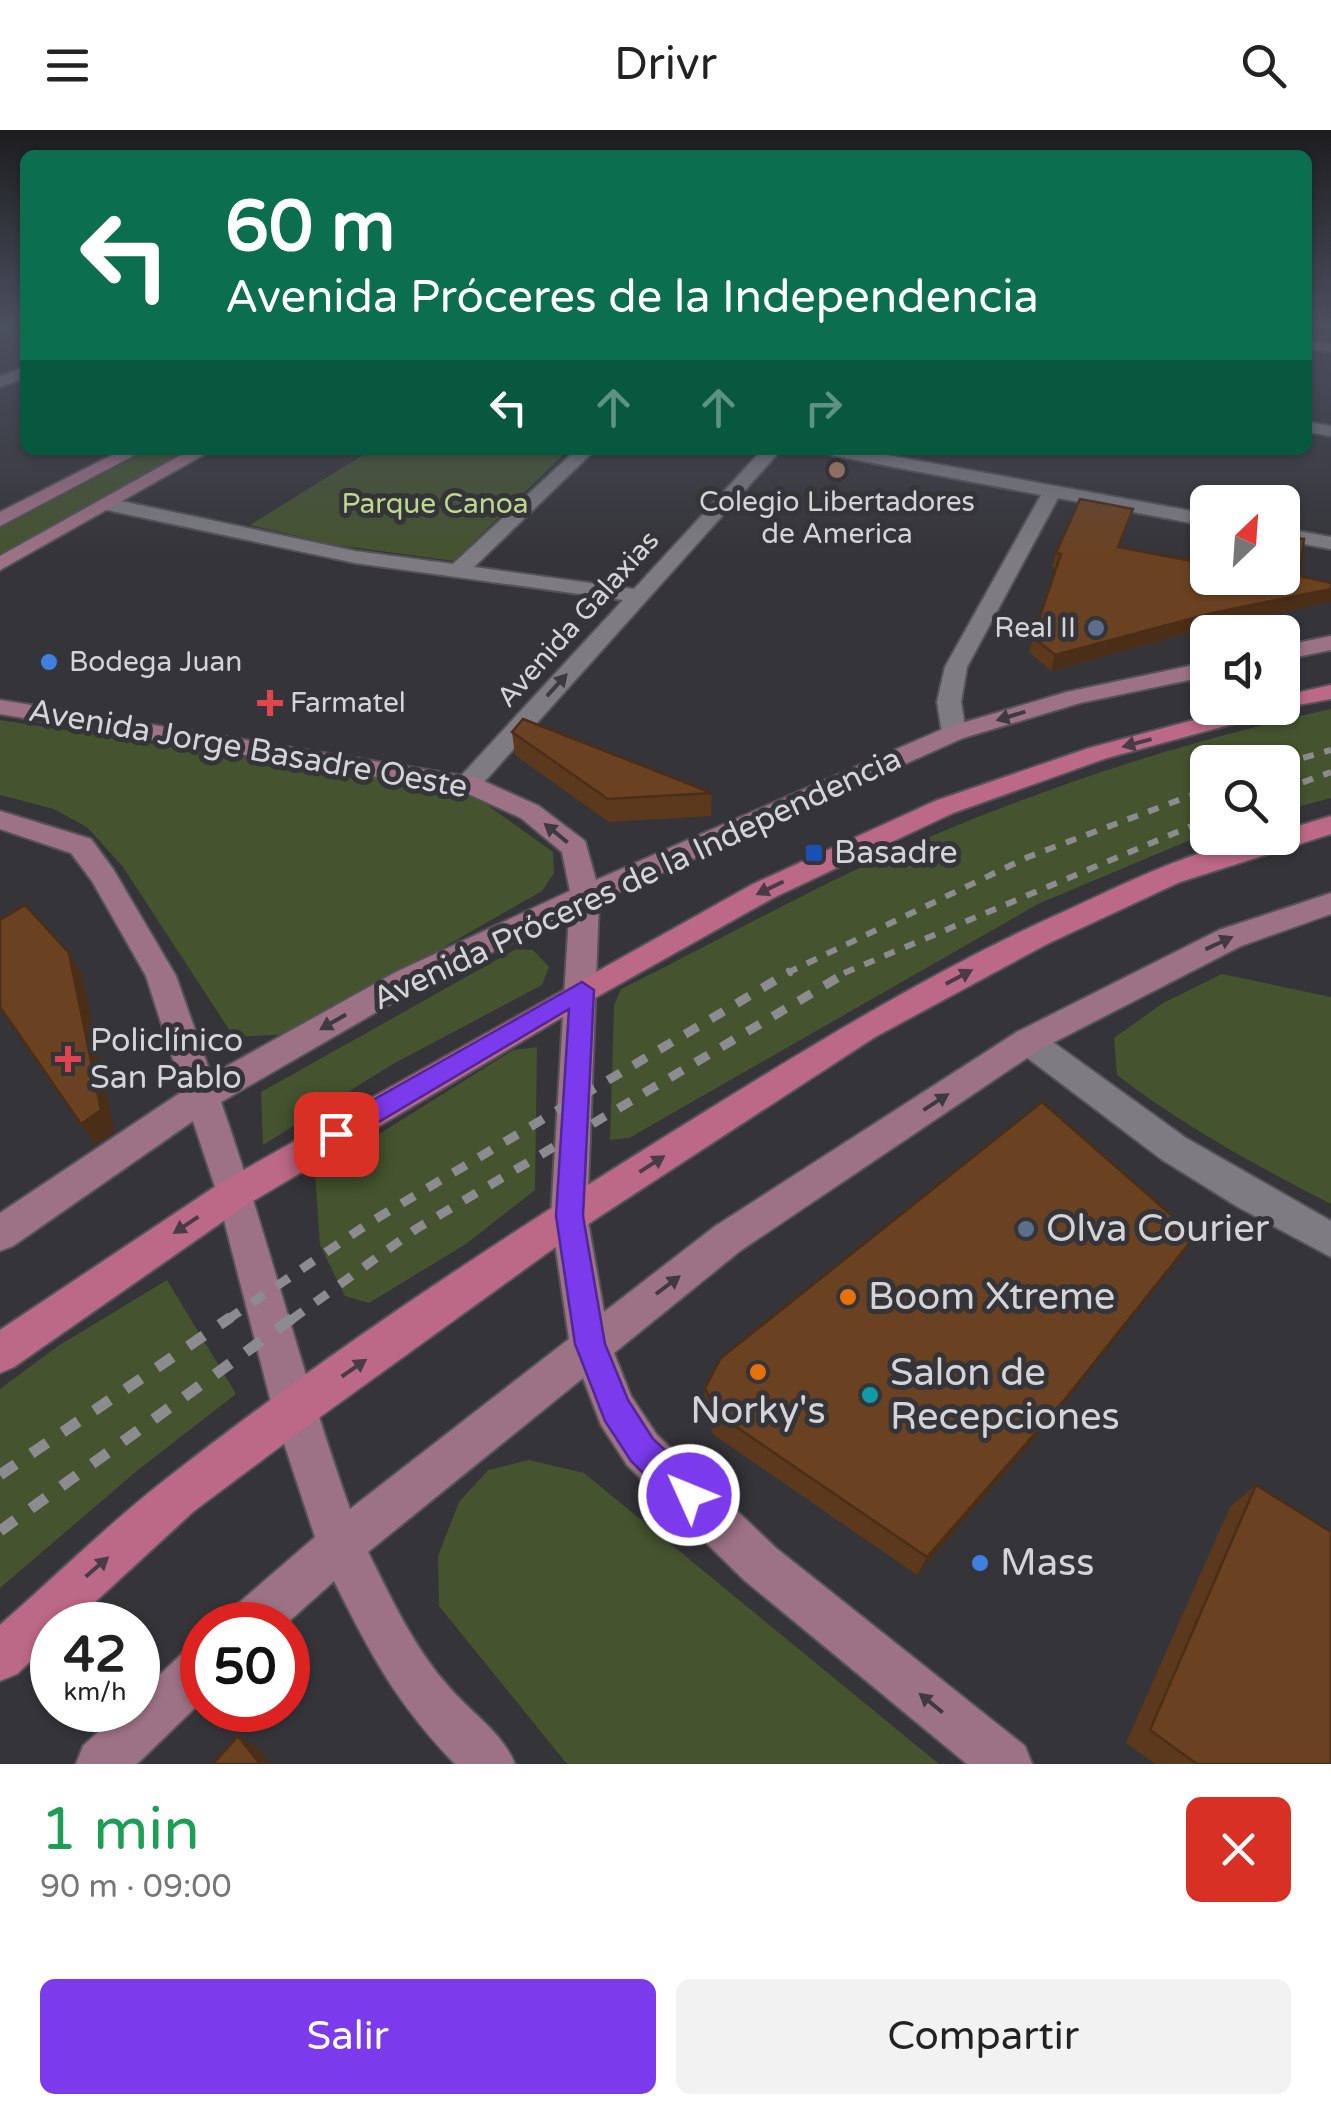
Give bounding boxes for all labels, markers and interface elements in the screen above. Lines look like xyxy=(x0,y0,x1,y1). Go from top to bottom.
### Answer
icon: menu xyxy=(40,38,95,93)
text: Drivr xyxy=(614,38,717,92)
icon: search xyxy=(1236,38,1291,93)
text: 60 m xyxy=(225,186,395,270)
icon: left xyxy=(60,190,190,320)
text: Avenida Próceres de la Independencia xyxy=(225,271,1039,325)
icon: left xyxy=(481,380,536,435)
icon: ahead xyxy=(586,380,641,435)
icon: ahead xyxy=(691,380,746,435)
icon: right xyxy=(796,380,851,435)
marker: Colegio Libertadores de America xyxy=(826,459,848,481)
place label: Colegio Libertadores de America xyxy=(699,485,975,551)
north arrow xyxy=(1190,485,1300,595)
map controls xyxy=(1190,485,1300,855)
park label: Parque Canoa xyxy=(342,487,529,521)
street label: Avenida Galaxias xyxy=(490,524,666,714)
place label: Real II xyxy=(994,611,1076,645)
button: sound xyxy=(1190,615,1300,725)
marker: Real II xyxy=(1085,617,1107,639)
place label: Bodega Juan xyxy=(69,645,242,679)
marker: Bodega Juan xyxy=(38,651,60,673)
one-way arrow xyxy=(545,674,568,698)
place label: Farmatel xyxy=(290,686,406,720)
street label: Avenida Jorge Basadre Oeste xyxy=(26,692,470,806)
marker: Farmatel xyxy=(259,692,281,714)
one-way arrow xyxy=(995,709,1025,724)
one-way arrow xyxy=(1121,735,1152,751)
street label: Avenida Próceres de la Independencia xyxy=(367,739,907,1019)
button: search xyxy=(1190,745,1300,855)
one-way arrow xyxy=(544,823,569,844)
place label: Basadre xyxy=(834,834,958,872)
marker: Basadre xyxy=(803,842,825,864)
one-way arrow xyxy=(756,879,785,896)
one-way arrow xyxy=(1205,935,1234,952)
one-way arrow xyxy=(945,969,974,986)
one-way arrow xyxy=(318,1014,347,1031)
place label: Policlínico San Pablo xyxy=(90,1022,243,1097)
marker: Policlínico San Pablo xyxy=(55,1046,81,1072)
pin xyxy=(294,1092,379,1177)
one-way arrow xyxy=(923,1093,950,1111)
icon: arrive xyxy=(309,1107,364,1162)
one-way arrow xyxy=(638,1155,665,1174)
place label: Olva Courier xyxy=(1046,1206,1270,1252)
one-way arrow xyxy=(172,1216,200,1234)
marker: Olva Courier xyxy=(1015,1218,1037,1240)
place label: Boom Xtreme xyxy=(868,1274,1115,1320)
one-way arrow xyxy=(655,1275,681,1295)
marker: Boom Xtreme xyxy=(837,1286,859,1308)
place label: Salon de Recepciones xyxy=(890,1350,1120,1440)
one-way arrow xyxy=(341,1359,368,1378)
marker: Norky's xyxy=(747,1361,769,1383)
marker: Salon de Recepciones xyxy=(859,1384,881,1406)
place label: Norky's xyxy=(690,1388,826,1434)
position arrow xyxy=(637,1443,741,1547)
place label: Mass xyxy=(1000,1540,1095,1586)
marker: Mass xyxy=(969,1552,991,1574)
one-way arrow xyxy=(85,1557,110,1579)
speed limit sign: 50 xyxy=(180,1602,310,1732)
text: 42 xyxy=(64,1625,126,1685)
text: km/h xyxy=(64,1677,126,1707)
one-way arrow xyxy=(918,1693,944,1714)
text: 1 min xyxy=(40,1794,200,1866)
button: close xyxy=(1186,1797,1291,1902)
text: 90 m · 09:00 xyxy=(40,1868,232,1906)
button: Salir xyxy=(40,1979,656,2094)
button: Compartir xyxy=(676,1979,1291,2094)

